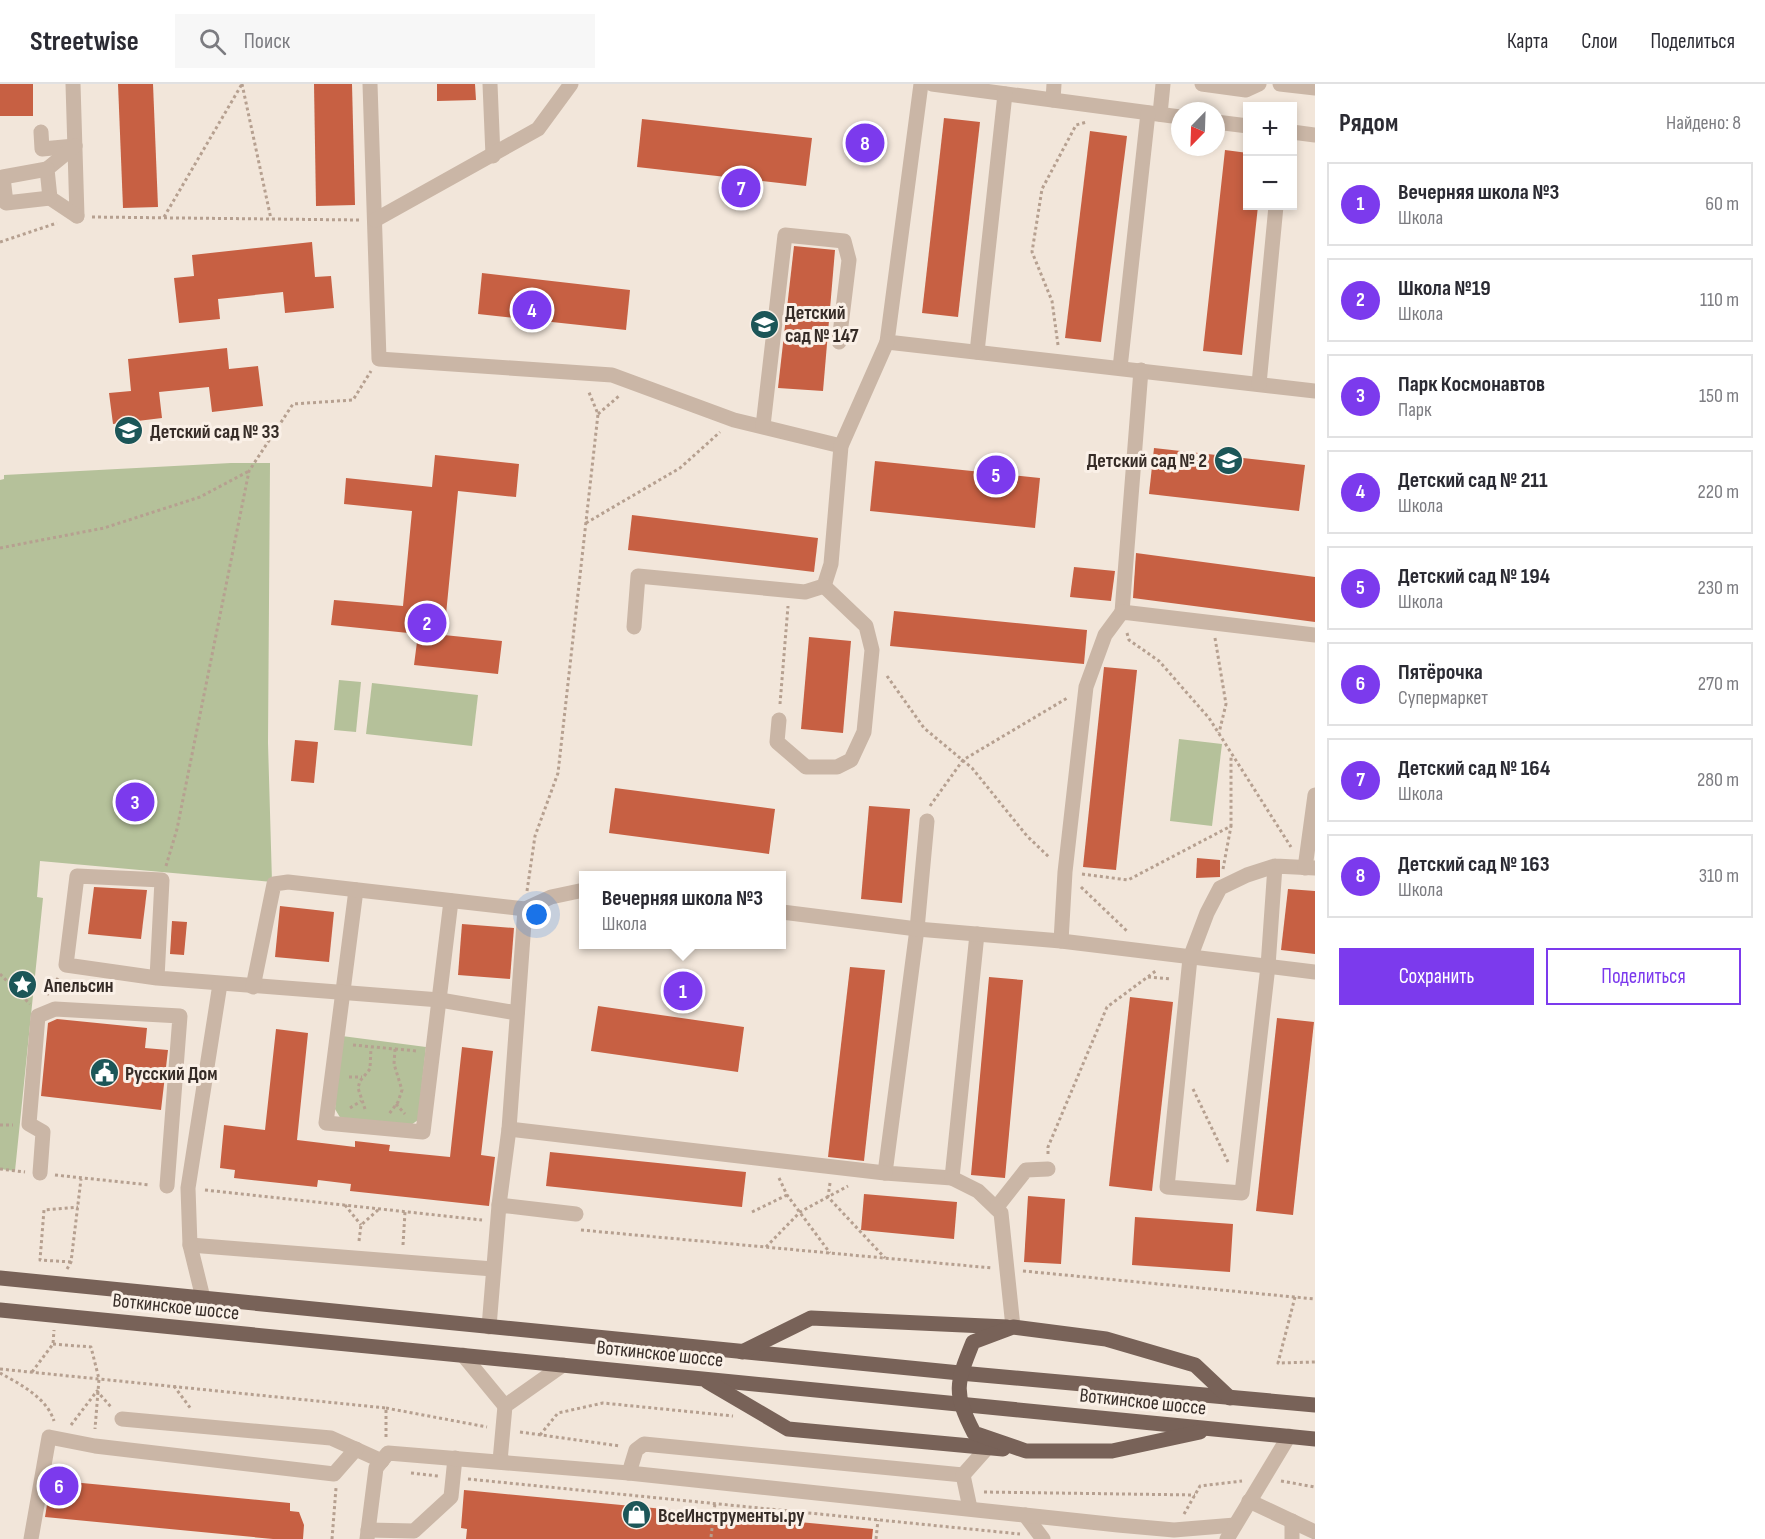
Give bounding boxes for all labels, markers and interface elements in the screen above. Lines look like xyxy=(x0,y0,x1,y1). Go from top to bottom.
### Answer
search box xyxy=(175,14,595,68)
text: Streetwise xyxy=(30,25,139,58)
icon: search xyxy=(196,25,229,58)
text: Поиск xyxy=(244,28,290,55)
text: Карта xyxy=(1507,29,1548,54)
text: Слои xyxy=(1581,29,1617,54)
text: Поделиться xyxy=(1650,29,1735,54)
north arrow xyxy=(1171,102,1225,156)
map controls xyxy=(1243,102,1297,210)
button: + xyxy=(1243,102,1297,156)
text: Рядом xyxy=(1339,108,1398,139)
text: Найдено: 8 xyxy=(1666,111,1741,135)
pin: 8 xyxy=(846,120,884,166)
button: − xyxy=(1243,156,1297,210)
pin: 7 xyxy=(722,166,760,210)
text: Вечерняя школа №3 xyxy=(1398,179,1559,206)
text: 1 xyxy=(1357,192,1364,216)
text: 60 m xyxy=(1705,192,1739,216)
text: Школа xyxy=(1398,206,1443,230)
text: Школа №19 xyxy=(1398,275,1491,302)
pin: 4 xyxy=(512,288,552,332)
text: 2 xyxy=(1356,288,1365,312)
text: 110 m xyxy=(1700,288,1739,312)
place label: Детский сад № 147 xyxy=(785,301,859,348)
text: Школа xyxy=(1398,302,1443,326)
school or university icon: Детский сад № 147 xyxy=(748,308,780,340)
text: Парк Космонавтов xyxy=(1398,371,1545,398)
text: 3 xyxy=(1356,384,1365,408)
text: 150 m xyxy=(1699,384,1739,408)
text: Парк xyxy=(1398,398,1432,422)
school or university icon: Детский сад № 33 xyxy=(113,415,145,447)
place label: Детский сад № 33 xyxy=(150,420,280,444)
school or university icon: Детский сад № 2 xyxy=(1212,444,1244,476)
place label: Детский сад № 2 xyxy=(1087,449,1207,473)
pin: 5 xyxy=(976,452,1016,498)
text: Детский сад № 211 xyxy=(1398,467,1548,494)
text: 4 xyxy=(1356,480,1365,504)
text: 220 m xyxy=(1698,480,1739,504)
text: Школа xyxy=(1398,494,1443,518)
text: Детский сад № 194 xyxy=(1398,563,1550,590)
text: 5 xyxy=(1356,576,1365,600)
text: 230 m xyxy=(1697,576,1739,600)
text: Школа xyxy=(1398,590,1443,614)
pin: 2 xyxy=(408,600,446,646)
text: Пятёрочка xyxy=(1398,659,1483,686)
text: 6 xyxy=(1356,672,1365,696)
text: 270 m xyxy=(1698,672,1739,696)
text: Супермаркет xyxy=(1398,686,1488,710)
text: Детский сад № 164 xyxy=(1398,755,1550,782)
text: 7 xyxy=(1356,768,1365,792)
text: 280 m xyxy=(1697,768,1739,792)
pin: 3 xyxy=(116,780,154,824)
text: Школа xyxy=(1398,782,1443,806)
text: Детский сад № 163 xyxy=(1398,851,1550,878)
text: 8 xyxy=(1356,864,1365,888)
text: 310 m xyxy=(1699,864,1739,888)
popup xyxy=(579,871,786,949)
text: Школа xyxy=(1398,878,1443,902)
text: Вечерняя школа №3 xyxy=(602,885,763,912)
your location xyxy=(522,900,551,929)
text: Школа xyxy=(602,912,647,936)
button: Сохранить xyxy=(1339,948,1534,1005)
button: Поделиться xyxy=(1546,948,1741,1005)
pin: 1 xyxy=(664,968,702,1014)
place icon: Апельсин xyxy=(7,969,39,1001)
place label: Апельсин xyxy=(43,974,114,998)
public building icon: Русский Дом xyxy=(88,1057,120,1089)
place label: Русский Дом xyxy=(125,1062,218,1086)
street label: Воткинское шоссе xyxy=(111,1288,240,1326)
street label: Воткинское шоссе xyxy=(595,1335,724,1373)
street label: Воткинское шоссе xyxy=(1078,1383,1207,1421)
pin: 6 xyxy=(40,1464,78,1508)
shop icon: ВсеИнструменты.ру xyxy=(621,1499,653,1531)
place label: ВсеИнструменты.ру xyxy=(658,1504,805,1528)

